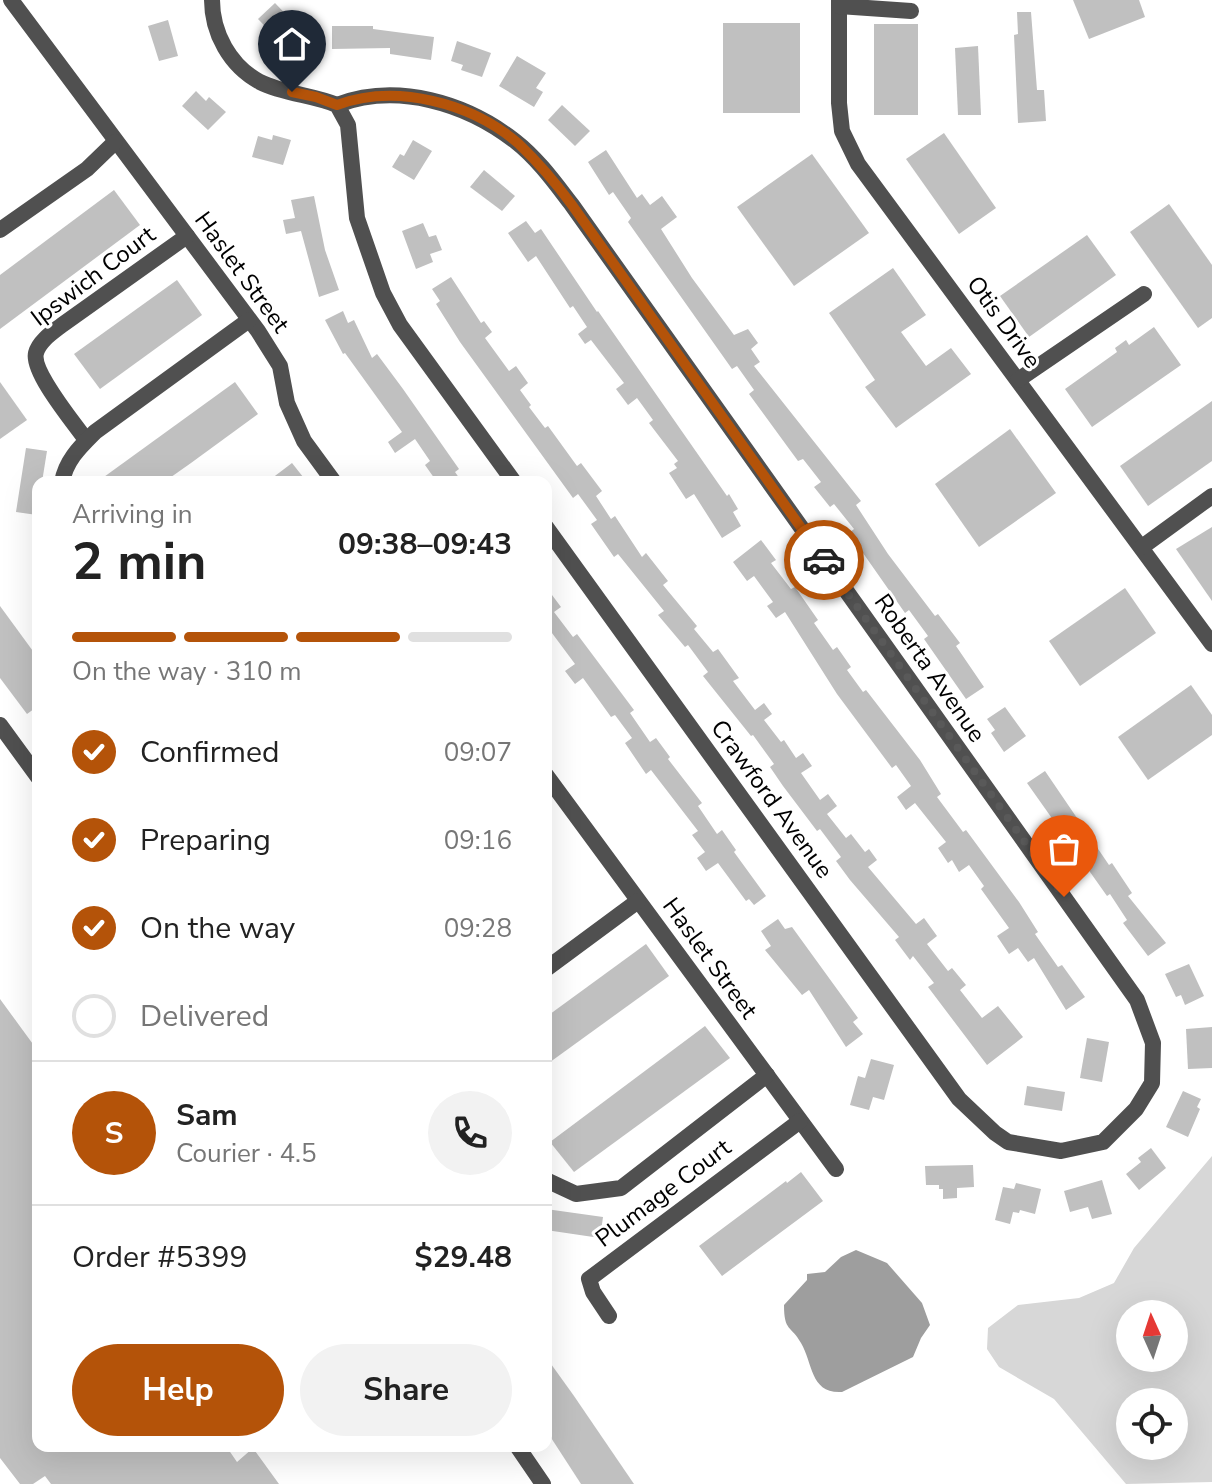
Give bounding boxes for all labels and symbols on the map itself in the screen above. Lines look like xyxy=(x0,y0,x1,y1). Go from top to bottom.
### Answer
pin xyxy=(258,10,326,92)
street label: Haslet Street xyxy=(187,205,297,339)
street label: Ipswich Court xyxy=(24,218,162,333)
street label: Otis Drive xyxy=(960,269,1048,375)
courier xyxy=(784,520,864,600)
street label: Roberta Avenue xyxy=(867,588,993,748)
street label: Crawford Avenue xyxy=(704,713,840,885)
pin xyxy=(1030,815,1098,897)
street label: Haslet Street xyxy=(655,891,765,1025)
street label: Plumage Court xyxy=(589,1131,738,1254)
north arrow xyxy=(1116,1300,1188,1372)

